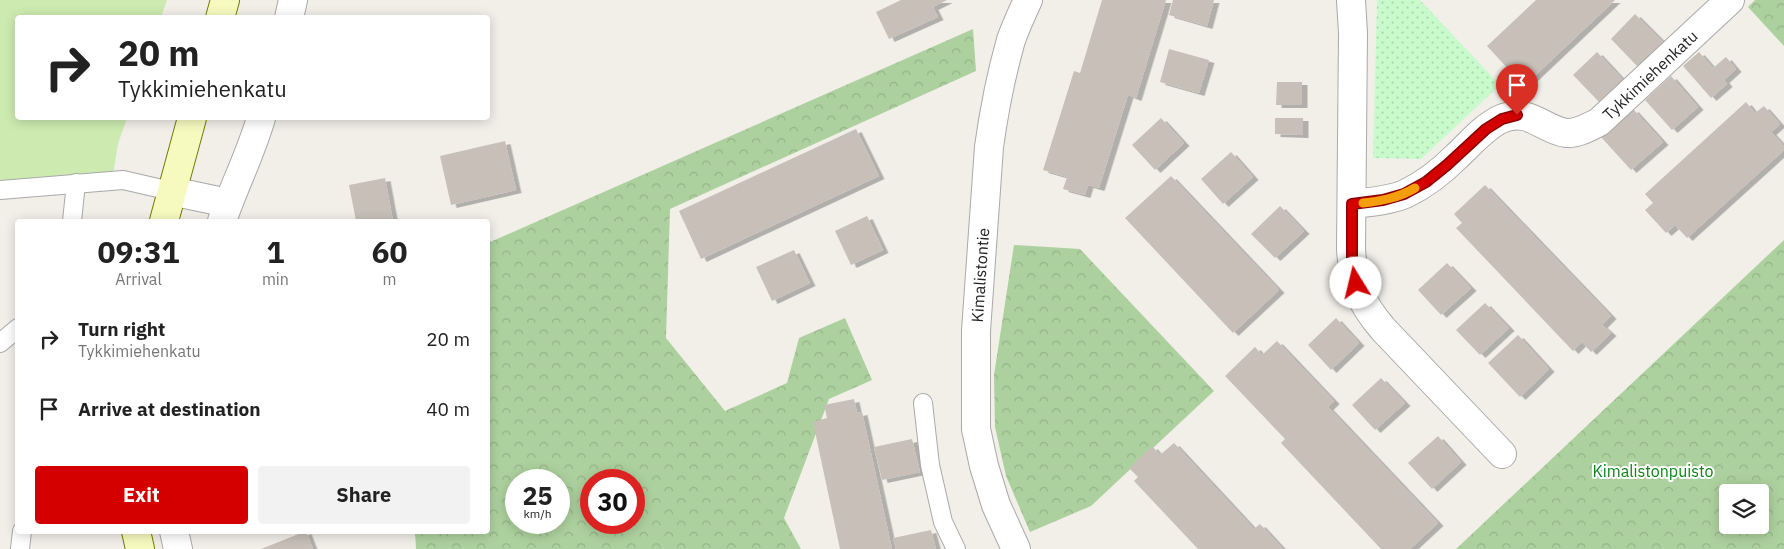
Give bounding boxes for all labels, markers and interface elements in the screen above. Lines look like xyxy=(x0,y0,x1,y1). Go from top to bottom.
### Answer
street label: Tykkimiehenkatu xyxy=(1598,26,1702,124)
text: 20 m xyxy=(118,30,200,76)
icon: right xyxy=(35,35,100,100)
pin xyxy=(1496,64,1538,115)
icon: arrive xyxy=(1503,71,1531,99)
text: Tykkimiehenkatu xyxy=(118,74,287,103)
street label: Kimalistontie xyxy=(967,227,993,323)
text: 09:31 xyxy=(98,232,179,271)
text: 1 xyxy=(266,232,284,271)
text: 60 xyxy=(371,232,407,271)
position arrow xyxy=(1329,256,1381,308)
text: Arrival xyxy=(115,269,162,289)
text: min xyxy=(262,269,289,289)
text: m xyxy=(382,269,396,289)
text: Turn right xyxy=(78,317,165,341)
icon: right xyxy=(35,325,63,353)
text: 20 m xyxy=(426,327,470,351)
text: Tykkimiehenkatu xyxy=(78,341,201,361)
icon: arrive xyxy=(35,395,63,423)
text: Arrive at destination xyxy=(78,397,261,421)
text: 40 m xyxy=(426,397,470,421)
park label: Kimalistonpuisto xyxy=(1593,461,1713,481)
button: Exit xyxy=(35,466,248,524)
button: Share xyxy=(258,466,470,524)
speed limit sign: 30 xyxy=(580,469,645,534)
text: 25 xyxy=(522,479,553,512)
map controls xyxy=(1719,484,1769,534)
button: layers xyxy=(1719,484,1769,534)
text: km/h xyxy=(523,506,552,521)

